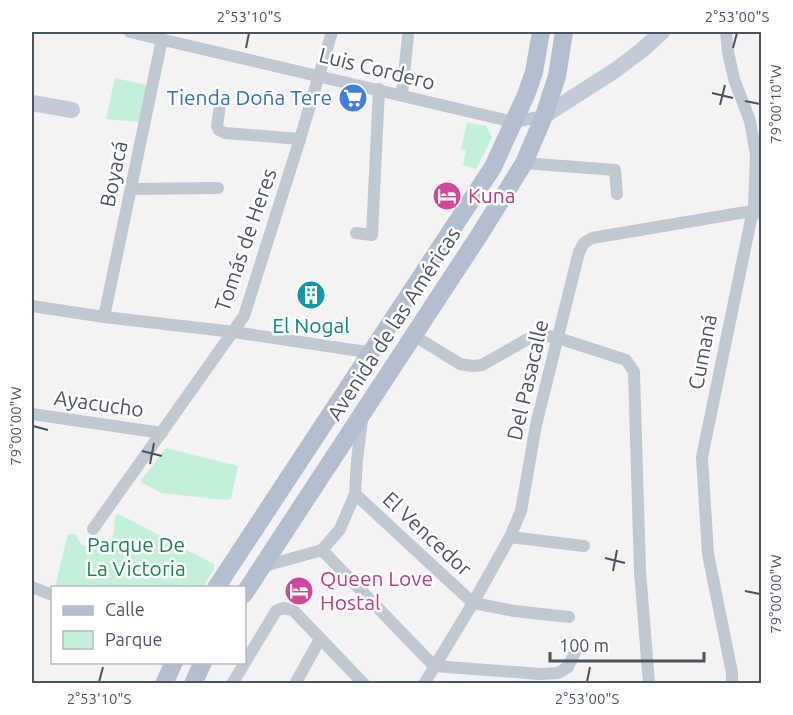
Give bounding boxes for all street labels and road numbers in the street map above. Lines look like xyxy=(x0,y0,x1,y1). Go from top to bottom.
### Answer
street label: Luis Cordero xyxy=(317,42,438,94)
street label: Boyacá xyxy=(94,139,132,209)
street label: Tomás de Heres xyxy=(209,165,281,314)
street label: Avenida de las Américas xyxy=(322,223,465,424)
street label: Cumaná xyxy=(683,312,721,392)
street label: Del Pasacalle xyxy=(502,317,553,442)
street label: Ayacucho xyxy=(53,385,146,421)
street label: El Vencedor xyxy=(379,486,477,580)

